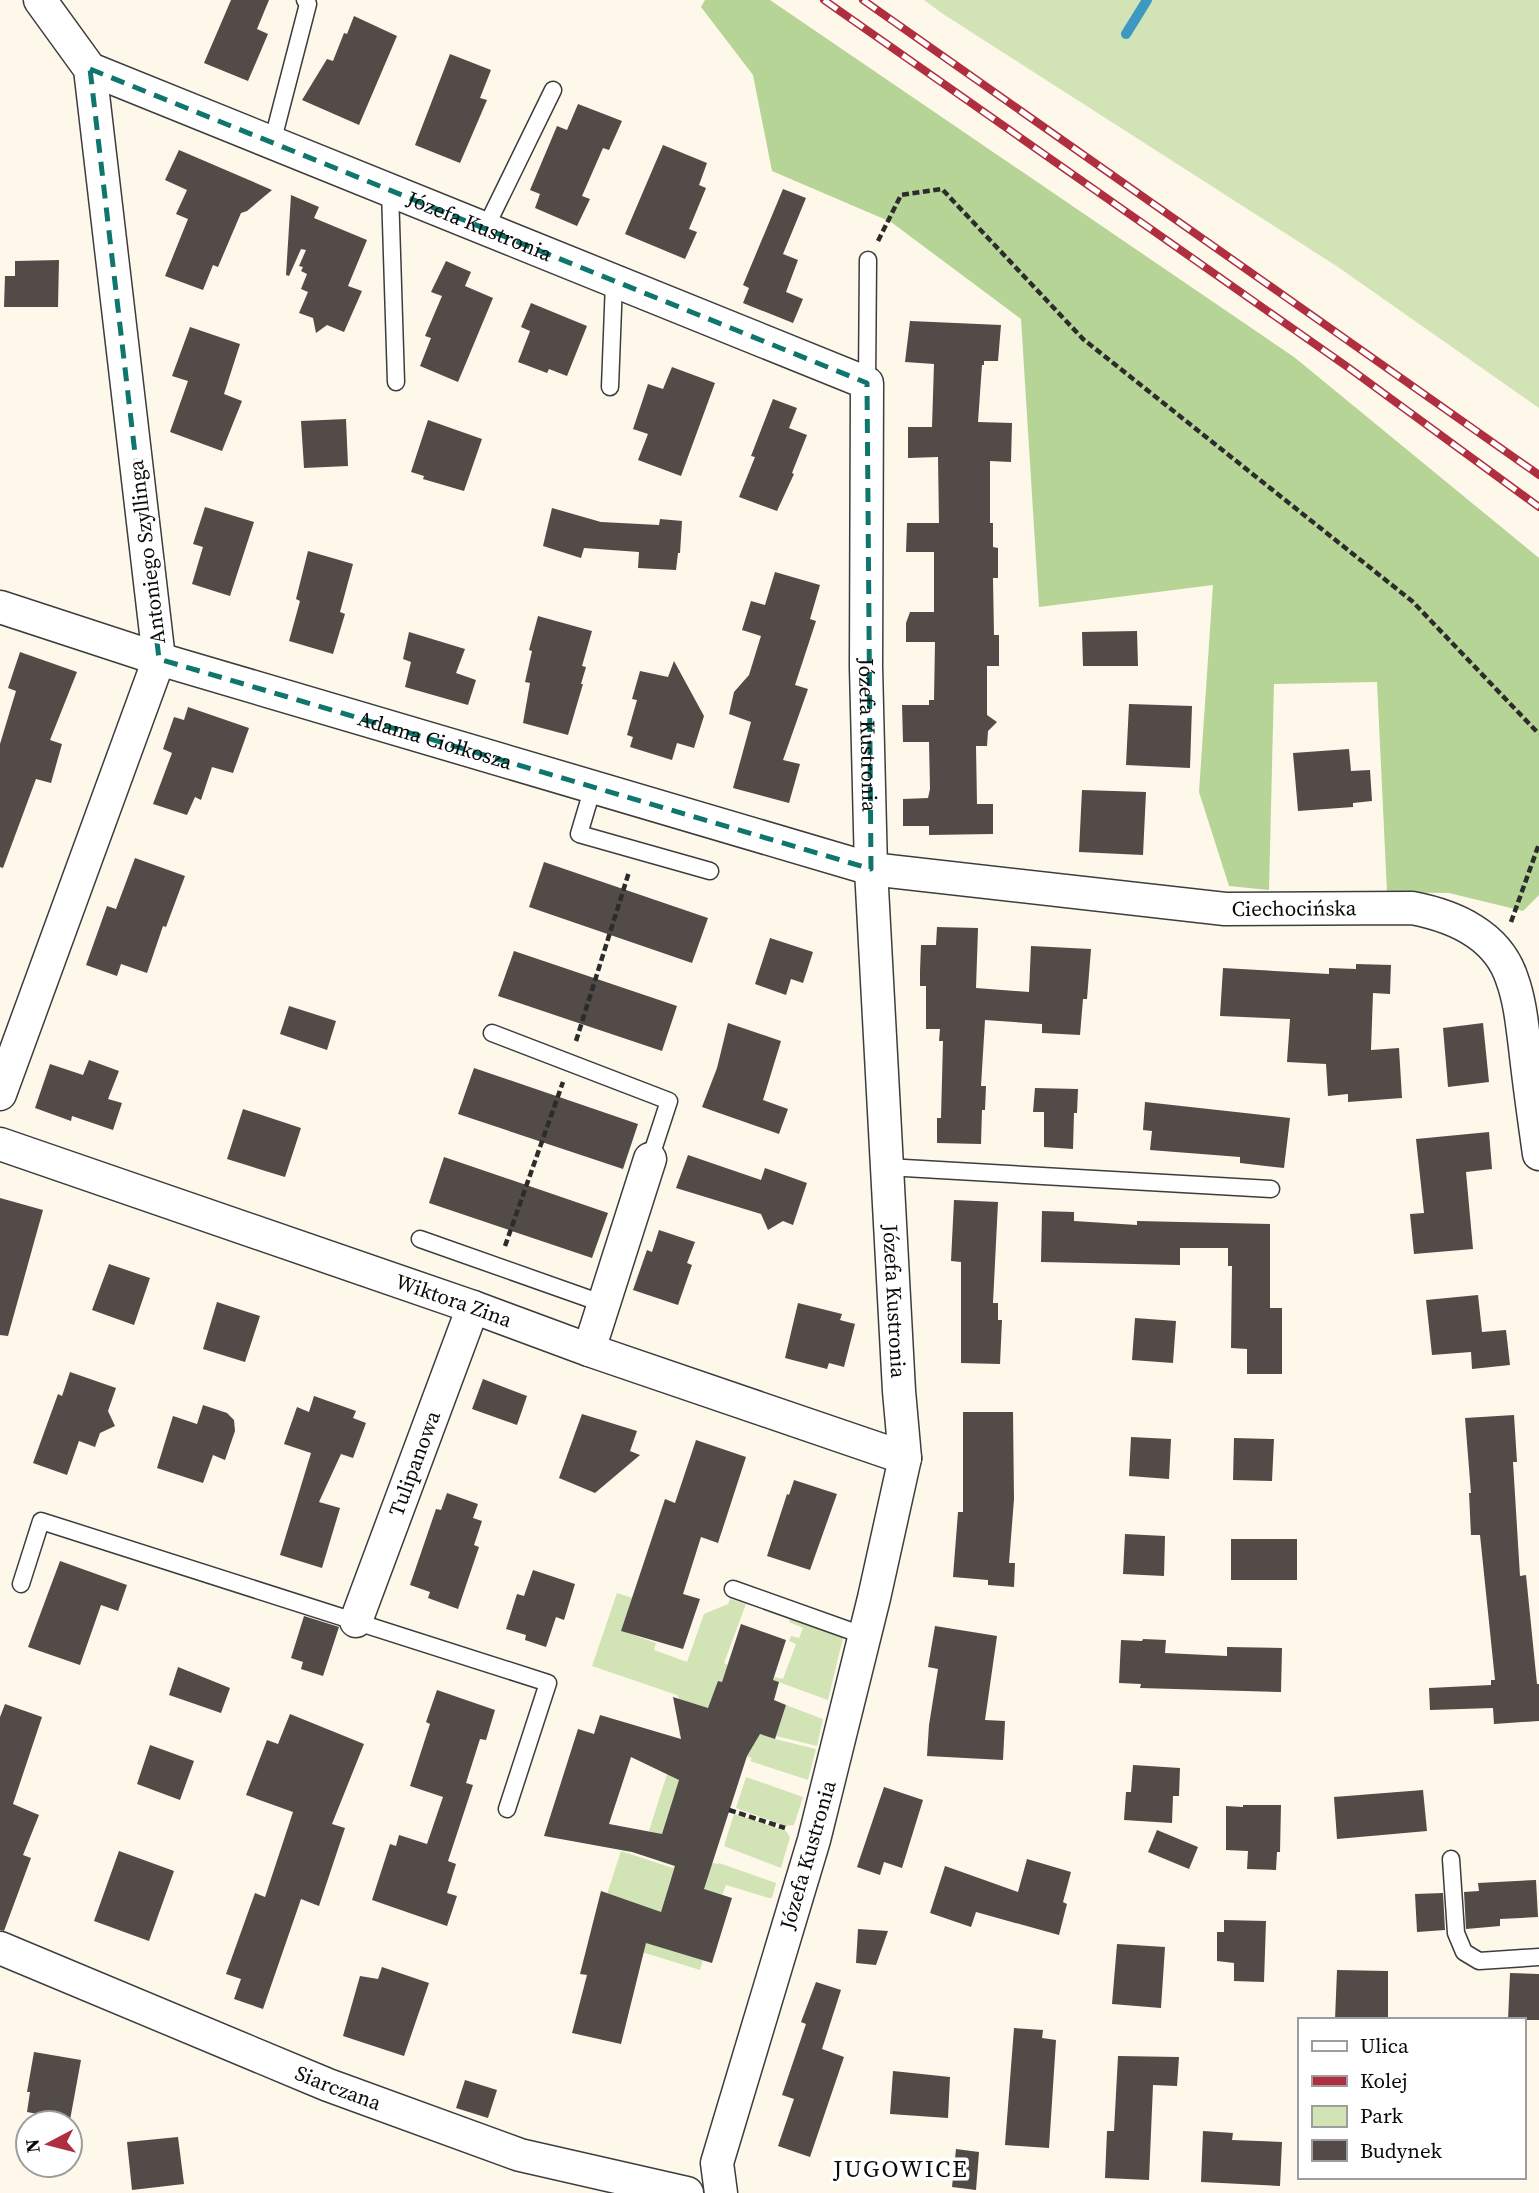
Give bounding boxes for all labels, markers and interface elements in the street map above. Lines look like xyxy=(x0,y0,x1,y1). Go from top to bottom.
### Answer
street label: Józefa Kustronia xyxy=(402,183,557,268)
street label: Antoniego Szyllinga xyxy=(121,458,172,646)
street label: Józefa Kustronia xyxy=(852,657,885,812)
street label: Adama Ciołkosza xyxy=(355,703,516,776)
street label: Ciechocińska xyxy=(1232,893,1357,923)
street label: Józefa Kustronia xyxy=(876,1223,913,1379)
street label: Wiktora Zina xyxy=(392,1266,516,1334)
street label: Tulipanowa xyxy=(381,1406,447,1520)
street label: Józefa Kustronia xyxy=(772,1777,843,1934)
legend xyxy=(1298,2018,1525,2179)
text: Ulica xyxy=(1360,2031,1409,2060)
street label: Siarczana xyxy=(291,2058,386,2117)
text: Kolej xyxy=(1360,2066,1408,2095)
text: Park xyxy=(1360,2101,1404,2130)
north arrow xyxy=(14,2109,84,2179)
text: Budynek xyxy=(1360,2136,1442,2165)
text: N xyxy=(18,2137,46,2155)
district label: JUGOWICE xyxy=(832,2152,969,2185)

